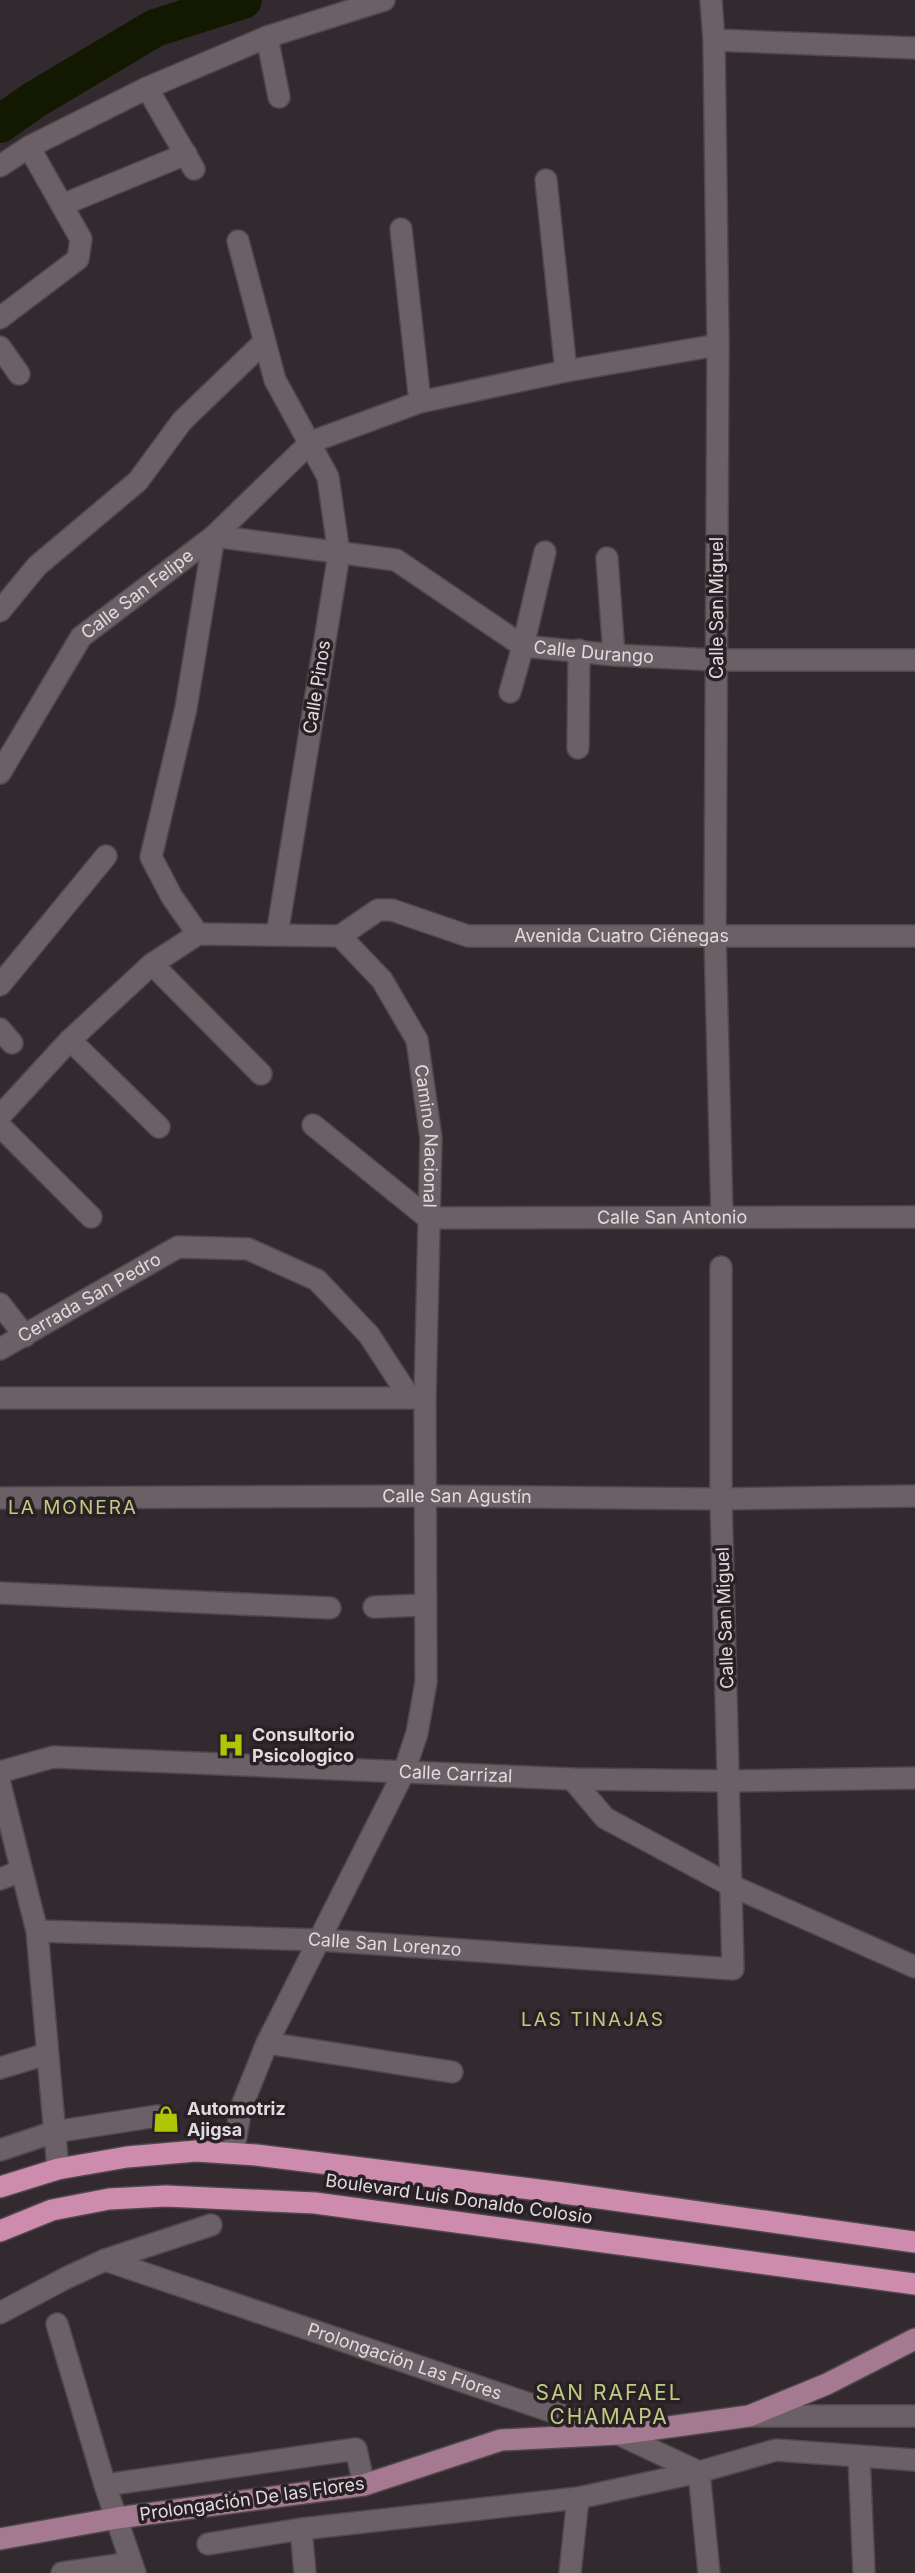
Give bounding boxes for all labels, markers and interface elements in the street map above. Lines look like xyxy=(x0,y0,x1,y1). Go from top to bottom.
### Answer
street label: Calle San Miguel xyxy=(706,537,727,679)
street label: Calle San Felipe xyxy=(77,544,197,643)
street label: Calle Durango xyxy=(533,636,654,667)
street label: Calle Pinos xyxy=(299,639,334,735)
street label: Avenida Cuatro Ciénegas xyxy=(514,925,729,946)
street label: Camino Nacional xyxy=(411,1063,442,1208)
street label: Calle San Antonio xyxy=(597,1206,747,1228)
street label: Cerrada San Pedro xyxy=(14,1248,164,1347)
street label: Calle San Agustín xyxy=(382,1485,532,1507)
district label: LA MONERA xyxy=(8,1496,138,1519)
street label: Calle San Miguel xyxy=(712,1547,737,1689)
place label: Consultorio Psicologico xyxy=(252,1724,355,1766)
hospital icon: Consultorio Psicologico xyxy=(216,1730,246,1760)
street label: Calle Carrizal xyxy=(398,1761,513,1786)
street label: Calle San Lorenzo xyxy=(308,1929,462,1960)
district label: LAS TINAJAS xyxy=(521,2008,665,2031)
place label: Automotriz Ajigsa xyxy=(187,2098,286,2140)
shop icon: Automotriz Ajigsa xyxy=(151,2104,181,2134)
street label: Boulevard Luis Donaldo Colosio xyxy=(324,2169,594,2228)
street label: Prolongación Las Flores xyxy=(305,2318,505,2404)
district label: SAN RAFAEL CHAMAPA xyxy=(535,2380,683,2429)
street label: Prolongación De las Flores xyxy=(138,2472,366,2525)

